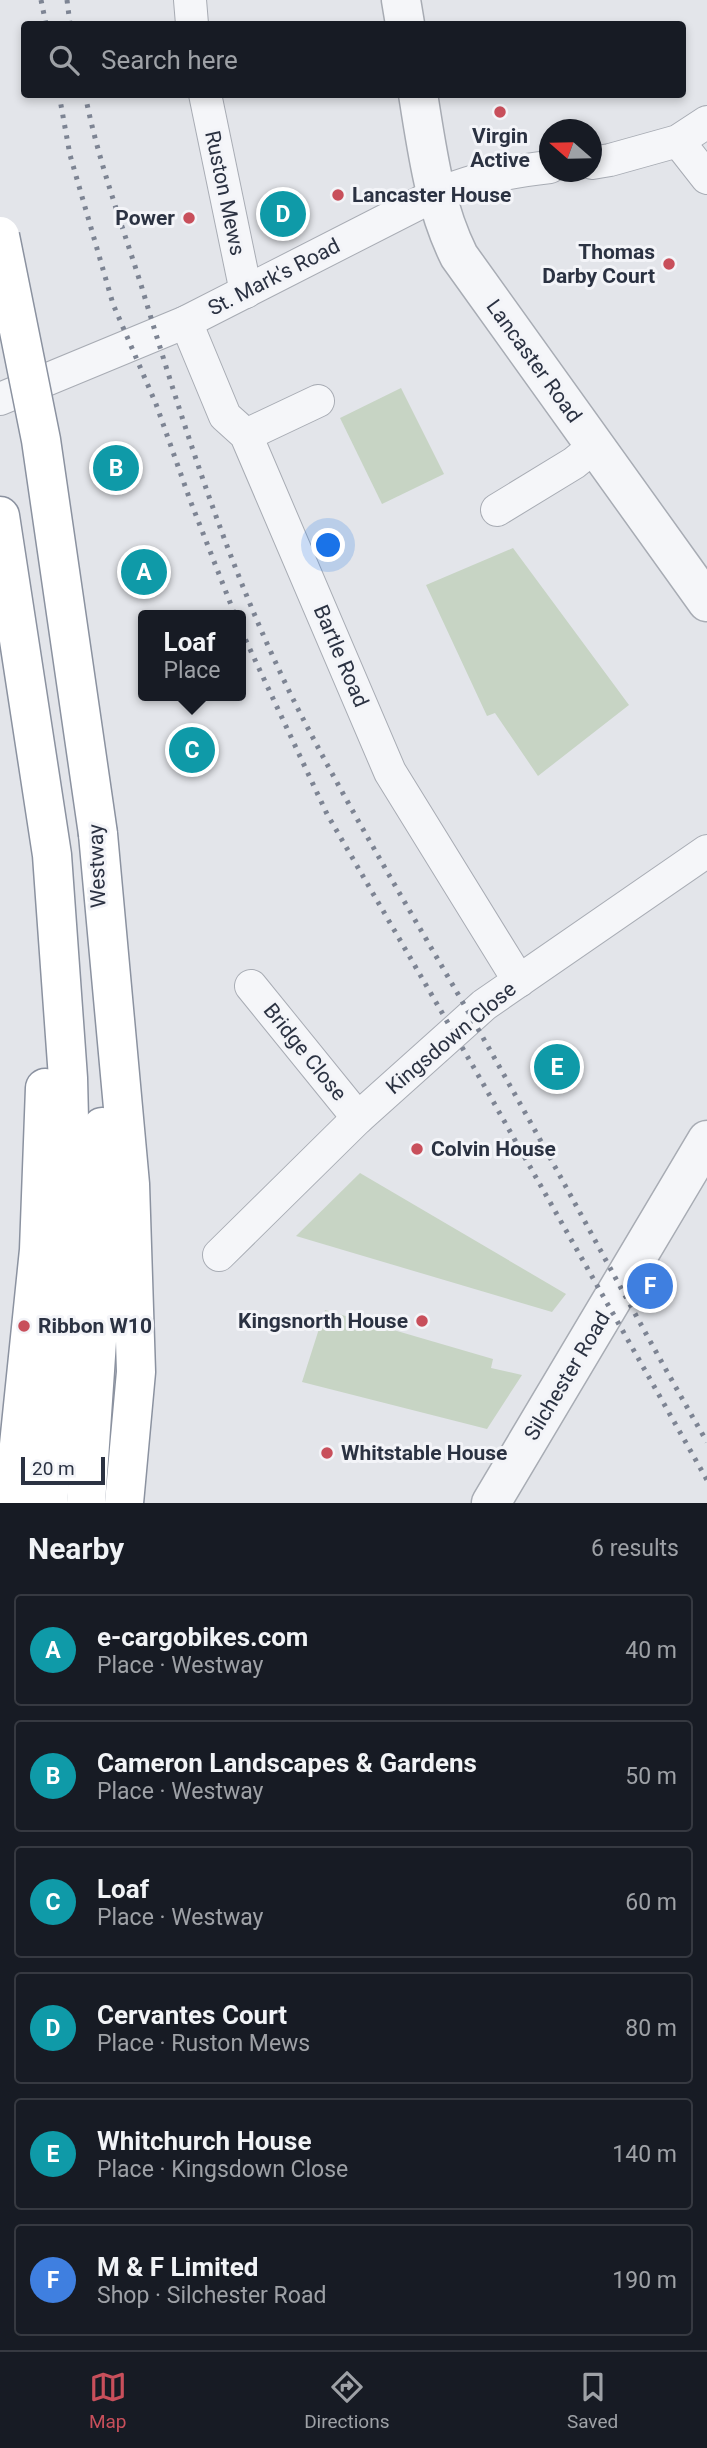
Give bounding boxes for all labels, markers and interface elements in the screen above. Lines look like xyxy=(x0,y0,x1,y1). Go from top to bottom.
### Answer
search box xyxy=(21,21,686,98)
icon: search xyxy=(45,41,83,79)
text: Search here xyxy=(101,45,238,75)
marker: Virgin Active xyxy=(492,104,508,120)
north arrow xyxy=(539,119,602,182)
place label: Virgin Active xyxy=(470,124,530,172)
street label: Ruston Mews xyxy=(200,128,250,258)
place label: Lancaster House xyxy=(352,183,511,207)
marker: Lancaster House xyxy=(330,187,346,203)
pin: D xyxy=(260,188,306,240)
place label: Power xyxy=(115,206,175,230)
marker: Power xyxy=(181,210,197,226)
street label: St. Mark's Road xyxy=(204,233,344,321)
place label: Thomas Darby Court xyxy=(542,240,655,288)
marker: Thomas Darby Court xyxy=(661,256,677,272)
street label: Lancaster Road xyxy=(481,295,587,427)
pin: B xyxy=(93,442,139,494)
your location xyxy=(311,528,345,562)
pin: A xyxy=(121,546,167,598)
street label: Bartle Road xyxy=(309,601,373,711)
popup xyxy=(138,610,246,701)
text: Loaf xyxy=(164,627,216,657)
text: Place xyxy=(164,657,220,684)
pin: C xyxy=(169,724,215,776)
street label: Westway xyxy=(84,823,110,908)
street label: Kingsdown Close xyxy=(381,977,521,1099)
street label: Bridge Close xyxy=(259,999,351,1105)
pin: E xyxy=(534,1041,580,1093)
place label: Colvin House xyxy=(431,1137,556,1161)
marker: Colvin House xyxy=(409,1141,425,1157)
pin: F xyxy=(627,1260,673,1312)
street label: Silchester Road xyxy=(519,1307,615,1445)
place label: Kingsnorth House xyxy=(238,1309,408,1333)
marker: Kingsnorth House xyxy=(414,1313,430,1329)
place label: Ribbon W10 xyxy=(38,1314,152,1338)
marker: Ribbon W10 xyxy=(16,1318,32,1334)
place label: Whitstable House xyxy=(341,1441,507,1465)
marker: Whitstable House xyxy=(319,1445,335,1461)
scale bar xyxy=(21,1454,105,1486)
text: 20 m xyxy=(32,1457,75,1480)
text: Nearby xyxy=(28,1531,124,1566)
text: 6 results xyxy=(591,1535,679,1562)
text: e-cargobikes.com xyxy=(97,1622,308,1652)
text: A xyxy=(45,1637,61,1664)
text: 40 m xyxy=(625,1637,677,1664)
text: Place · Westway xyxy=(97,1652,263,1679)
text: Cameron Landscapes & Gardens xyxy=(97,1748,477,1778)
text: B xyxy=(46,1763,60,1790)
text: 50 m xyxy=(625,1763,677,1790)
text: Place · Westway xyxy=(97,1778,263,1805)
text: Loaf xyxy=(97,1874,149,1904)
text: C xyxy=(45,1889,61,1916)
text: 60 m xyxy=(625,1889,677,1916)
text: Place · Westway xyxy=(97,1904,263,1931)
text: Cervantes Court xyxy=(97,2000,287,2030)
text: D xyxy=(46,2015,60,2042)
text: 80 m xyxy=(625,2015,677,2042)
text: Place · Ruston Mews xyxy=(97,2030,310,2057)
text: Whitchurch House xyxy=(97,2126,312,2156)
text: E xyxy=(47,2141,59,2168)
text: 140 m xyxy=(612,2141,677,2168)
text: Place · Kingsdown Close xyxy=(97,2156,348,2183)
text: M & F Limited xyxy=(97,2252,258,2282)
text: F xyxy=(47,2267,59,2294)
text: 190 m xyxy=(612,2267,677,2294)
text: Shop · Silchester Road xyxy=(97,2282,326,2309)
tab: Map xyxy=(89,2368,127,2433)
tab: Directions xyxy=(304,2368,389,2433)
tab: Saved xyxy=(567,2368,618,2433)

